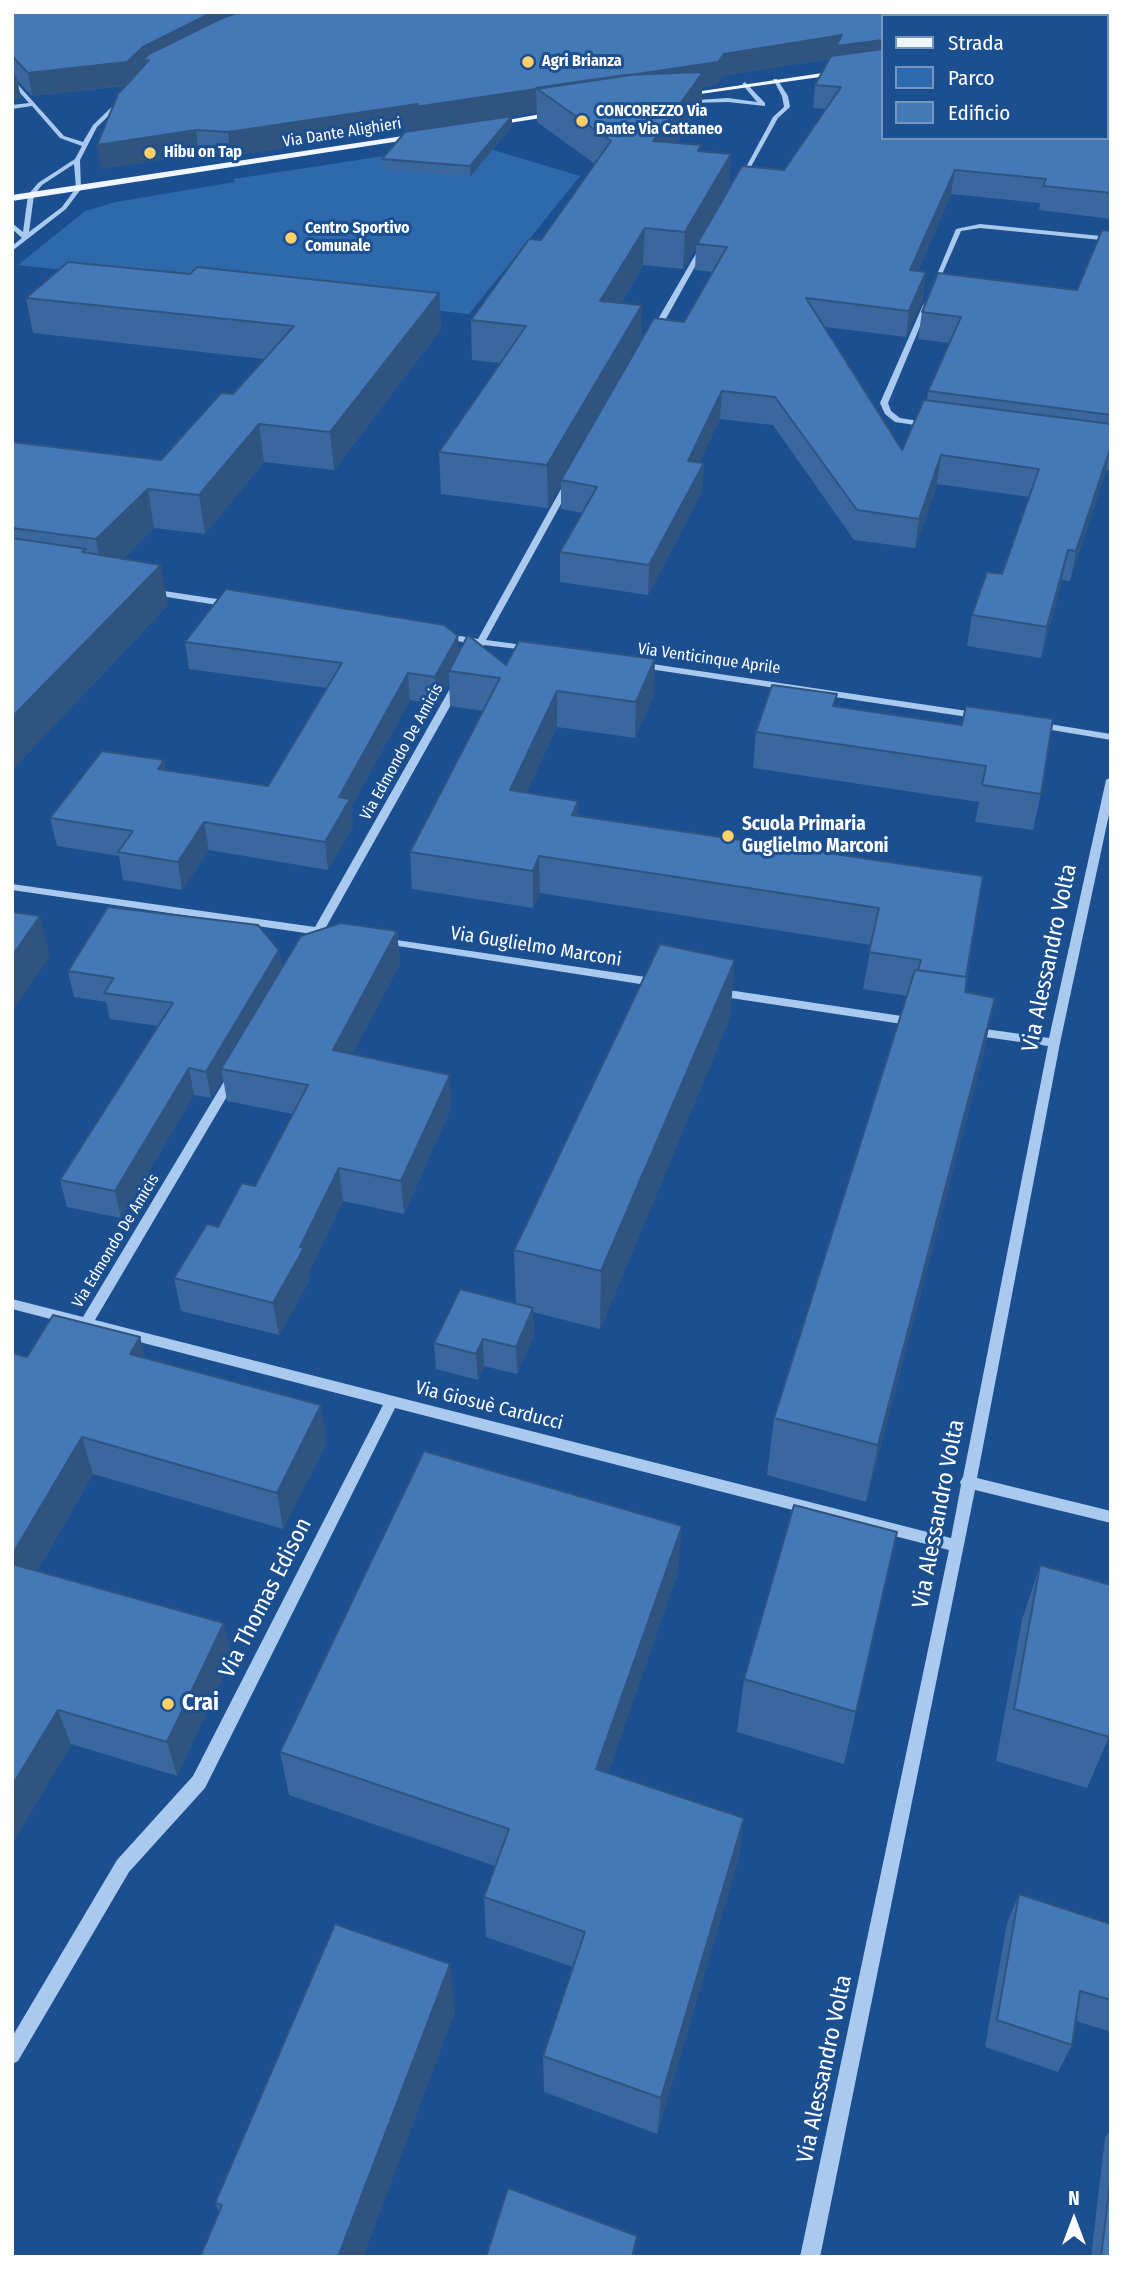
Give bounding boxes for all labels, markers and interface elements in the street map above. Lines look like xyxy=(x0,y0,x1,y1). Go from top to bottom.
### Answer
legend xyxy=(881,14,1109,140)
text: Strada xyxy=(948,30,1004,56)
place label: Agri Brianza xyxy=(542,52,622,72)
marker: Agri Brianza xyxy=(520,54,536,70)
text: Parco xyxy=(948,65,995,91)
text: Edificio xyxy=(948,100,1010,126)
place label: CONCOREZZO Via Dante Via Cattaneo xyxy=(596,102,723,140)
marker: CONCOREZZO Via Dante Via Cattaneo xyxy=(574,113,590,129)
street label: Via Dante Alighieri xyxy=(281,114,403,152)
place label: Hibu on Tap xyxy=(164,143,242,163)
marker: Hibu on Tap xyxy=(142,145,158,161)
place label: Centro Sportivo Comunale xyxy=(305,219,410,257)
marker: Centro Sportivo Comunale xyxy=(283,230,299,246)
street label: Via Venticinque Aprile xyxy=(637,639,781,679)
street label: Via Edmondo De Amicis xyxy=(357,680,447,824)
place label: Scuola Primaria Guglielmo Marconi xyxy=(742,814,889,858)
marker: Scuola Primaria Guglielmo Marconi xyxy=(720,828,736,844)
street label: Via Alessandro Volta xyxy=(1017,862,1083,1054)
street label: Via Guglielmo Marconi xyxy=(449,922,623,972)
street label: Via Edmondo De Amicis xyxy=(68,1171,164,1311)
street label: Via Giosuè Carducci xyxy=(413,1377,565,1435)
street label: Via Alessandro Volta xyxy=(907,1417,971,1611)
street label: Via Thomas Edison xyxy=(214,1514,318,1682)
place label: Crai xyxy=(182,1690,219,1718)
marker: Crai xyxy=(160,1696,176,1712)
street label: Via Alessandro Volta xyxy=(792,1973,858,2165)
north arrow xyxy=(1039,2185,1109,2255)
text: N xyxy=(1068,2187,1080,2210)

